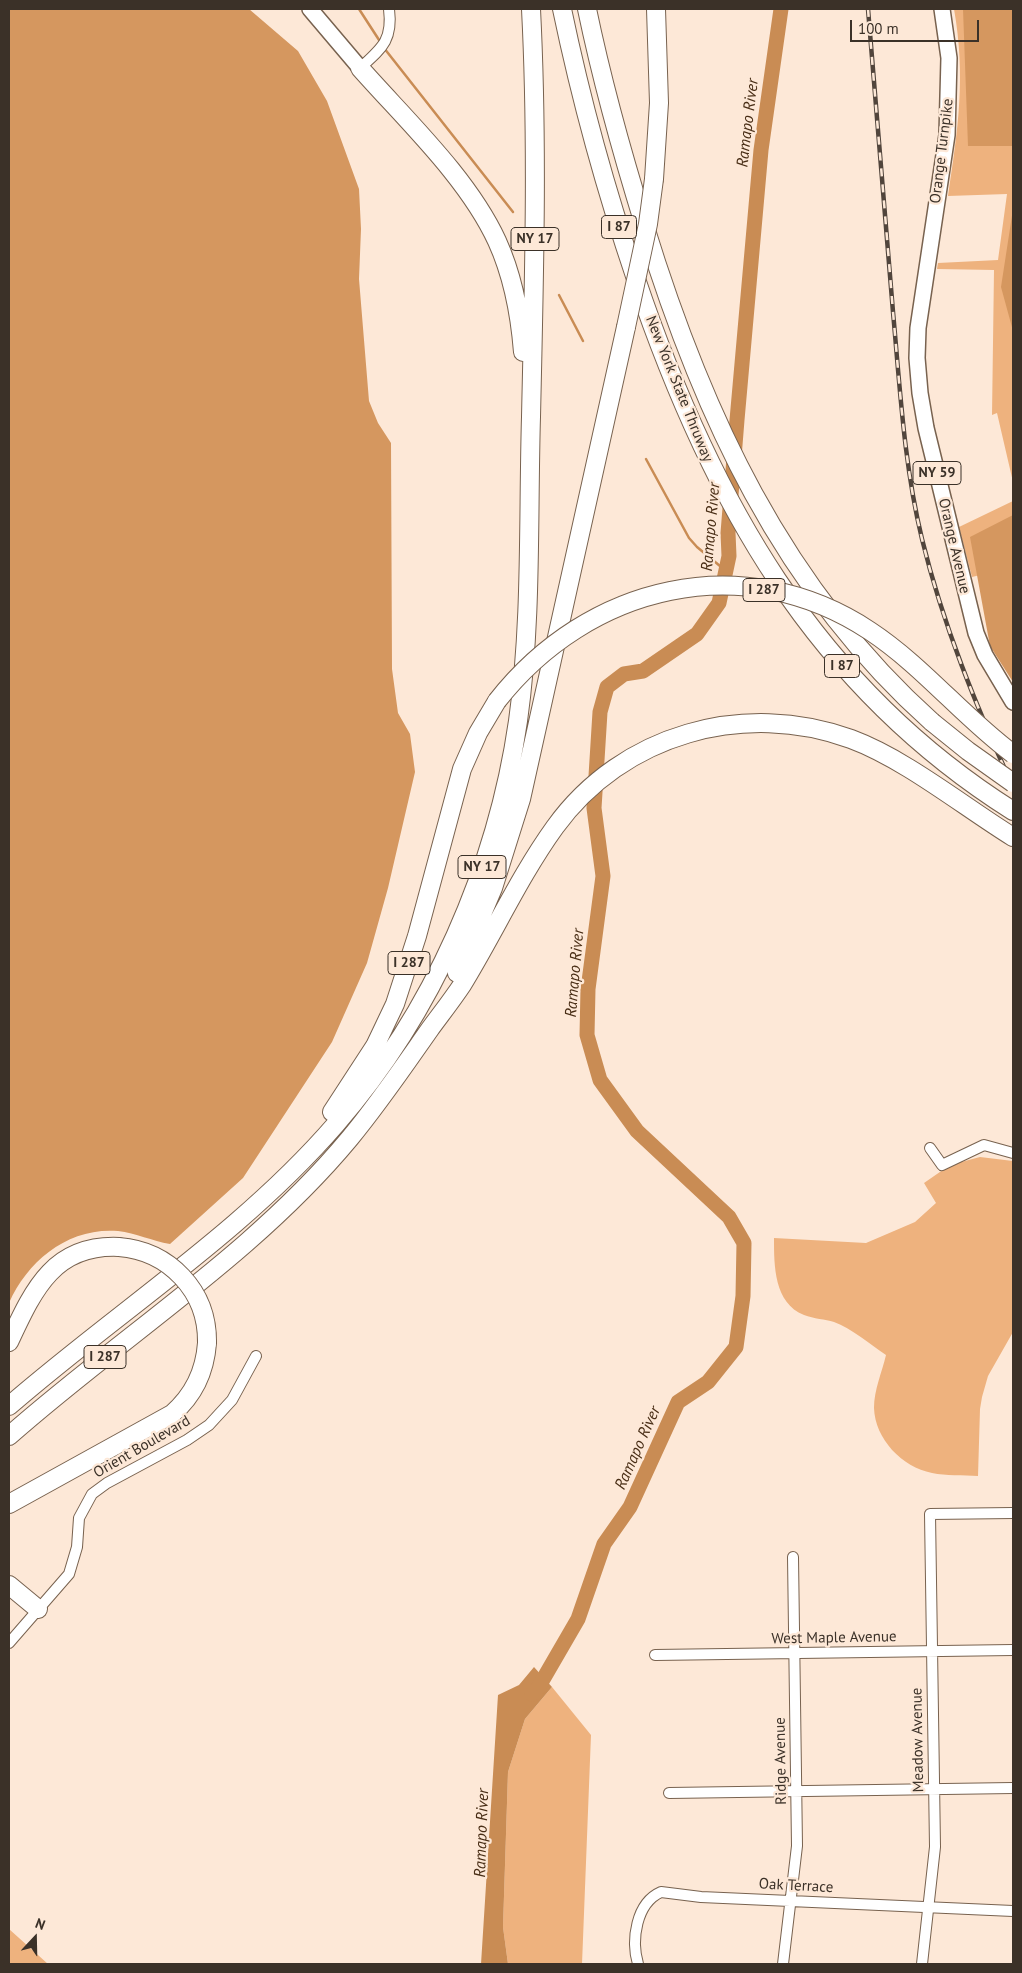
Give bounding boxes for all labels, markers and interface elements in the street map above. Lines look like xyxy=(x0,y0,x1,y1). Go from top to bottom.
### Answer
scale bar xyxy=(852,10,981,42)
text: 100 m xyxy=(858,19,899,38)
water label: Ramapo River xyxy=(733,78,763,168)
street label: Orange Turnpike xyxy=(927,98,957,204)
road number: I 87 xyxy=(602,216,636,238)
road number: NY 17 xyxy=(511,228,559,250)
street label: New York State Thruway xyxy=(641,313,717,465)
road number: NY 59 xyxy=(913,462,961,484)
water label: Ramapo River xyxy=(698,482,724,572)
street label: Orange Avenue xyxy=(934,496,974,596)
road number: I 287 xyxy=(743,578,785,602)
road number: I 87 xyxy=(824,654,860,678)
road number: NY 17 xyxy=(458,856,506,879)
water label: Ramapo River xyxy=(562,928,588,1018)
road number: I 287 xyxy=(388,951,430,974)
road number: I 287 xyxy=(84,1345,126,1368)
water label: Ramapo River xyxy=(611,1403,665,1493)
street label: Orient Boulevard xyxy=(90,1412,194,1482)
street label: West Maple Avenue xyxy=(771,1628,897,1648)
street label: Meadow Avenue xyxy=(908,1687,928,1793)
street label: Ridge Avenue xyxy=(771,1717,791,1805)
water label: Ramapo River xyxy=(471,1788,493,1878)
street label: Oak Terrace xyxy=(758,1875,834,1897)
north arrow xyxy=(10,1913,60,1963)
text: N xyxy=(33,1914,48,1934)

